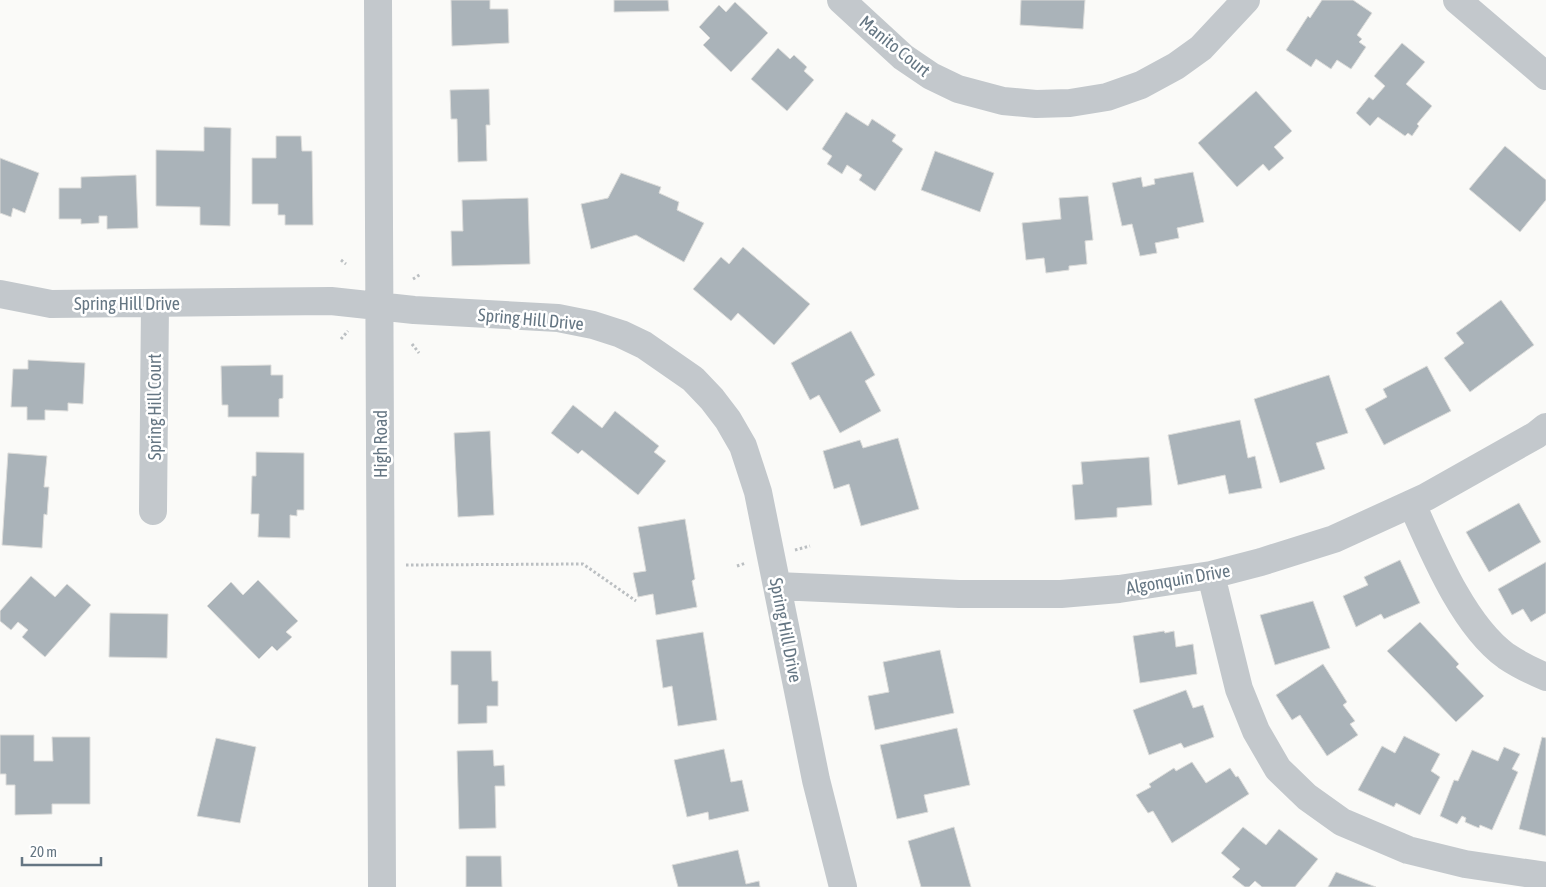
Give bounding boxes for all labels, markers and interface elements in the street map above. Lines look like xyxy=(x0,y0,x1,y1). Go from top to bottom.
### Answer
street label: Manito Court xyxy=(855,11,935,81)
street label: Spring Hill Drive xyxy=(74,293,180,314)
street label: Spring Hill Drive xyxy=(477,304,585,334)
street label: Spring Hill Court xyxy=(144,354,165,460)
street label: High Road xyxy=(370,410,391,478)
street label: Algonquin Drive xyxy=(1124,560,1232,598)
street label: Spring Hill Drive xyxy=(766,576,806,684)
scale bar xyxy=(22,834,101,866)
text: 20 m xyxy=(30,843,57,860)

